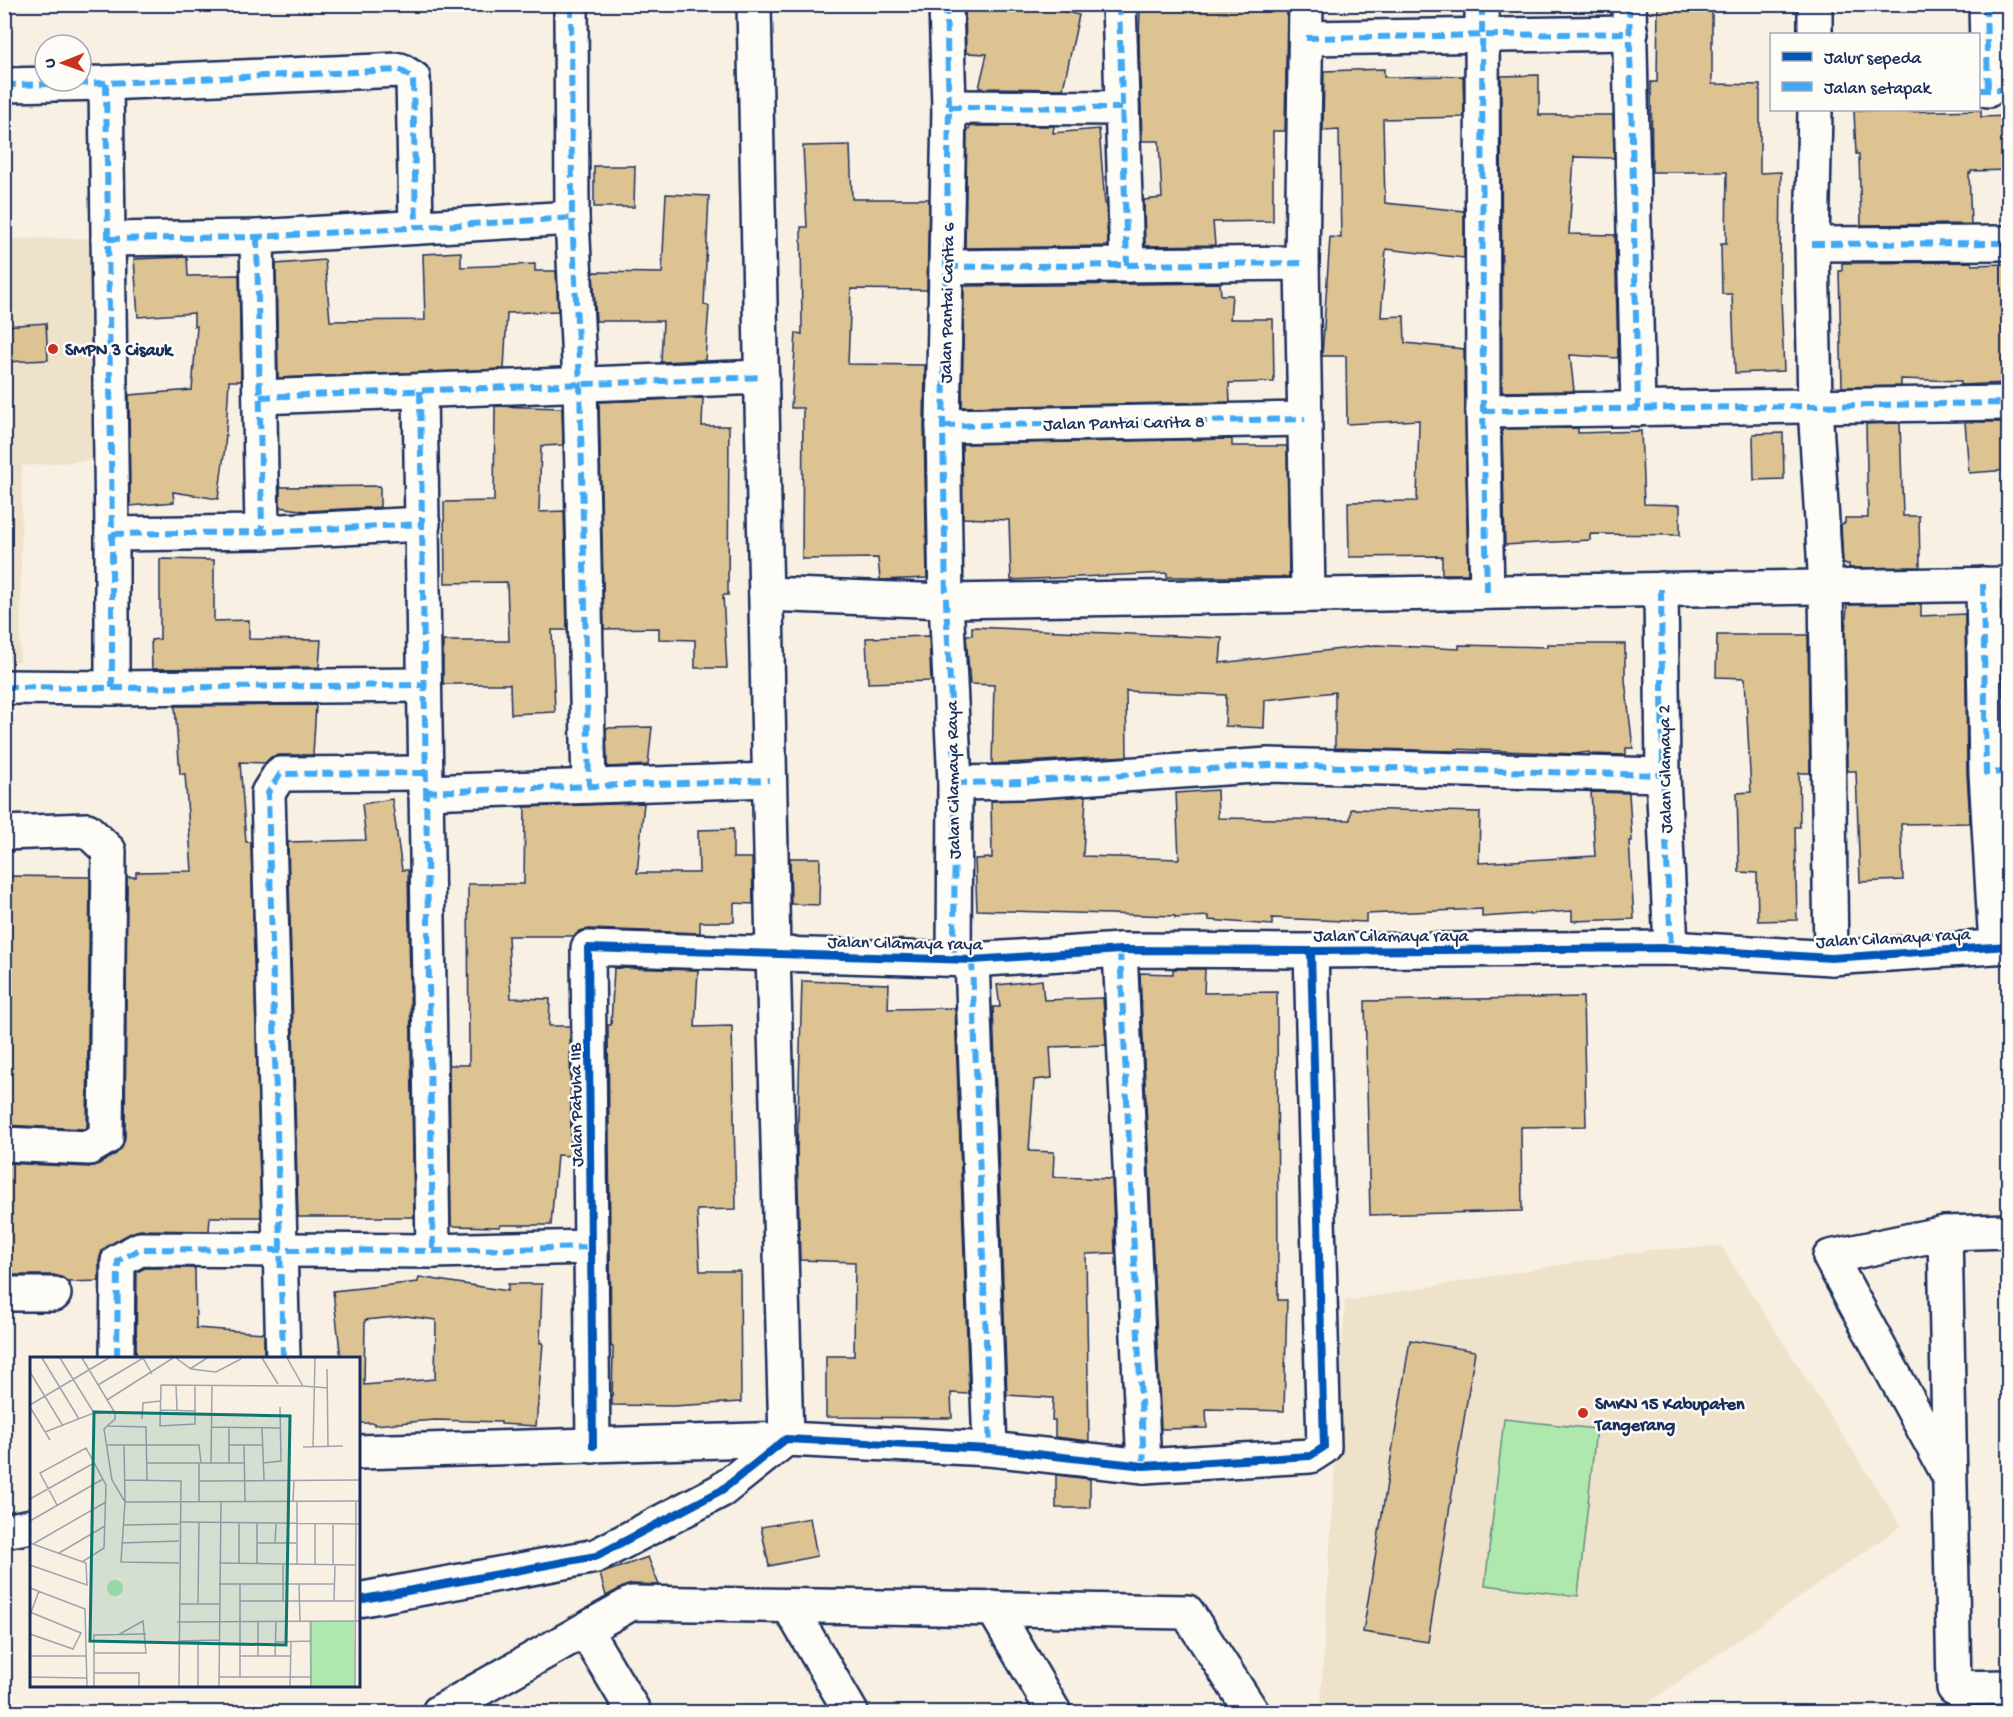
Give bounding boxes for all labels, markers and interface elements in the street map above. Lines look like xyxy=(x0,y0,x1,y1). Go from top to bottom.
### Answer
north arrow xyxy=(33,33,93,93)
legend xyxy=(1770,33,1980,111)
text: Jalur sepeda xyxy=(1824,49,1922,70)
text: U xyxy=(42,58,61,68)
text: Jalan setapak xyxy=(1824,79,1932,100)
street label: Jalan Pantai Carita 6 xyxy=(937,221,960,384)
place label: SMPN 3 Cisauk xyxy=(65,341,174,362)
marker: SMPN 3 Cisauk xyxy=(46,342,60,356)
street label: Jalan Pantai Carita 8 xyxy=(1043,413,1205,436)
street label: Jalan Cilamaya Raya xyxy=(943,700,966,859)
street label: Jalan Cilamaya 2 xyxy=(1655,704,1678,833)
street label: Jalan Cilamaya raya xyxy=(1815,925,1972,954)
street label: Jalan Cilamaya raya xyxy=(1313,927,1470,948)
street label: Jalan Cilamaya raya xyxy=(827,933,984,956)
street label: Jalan Patuha IIB xyxy=(566,1042,589,1167)
inset map xyxy=(30,1357,360,1687)
place label: SMKN 15 Kabupaten Tangerang xyxy=(1593,1395,1745,1437)
marker: SMKN 15 Kabupaten Tangerang xyxy=(1576,1406,1590,1420)

